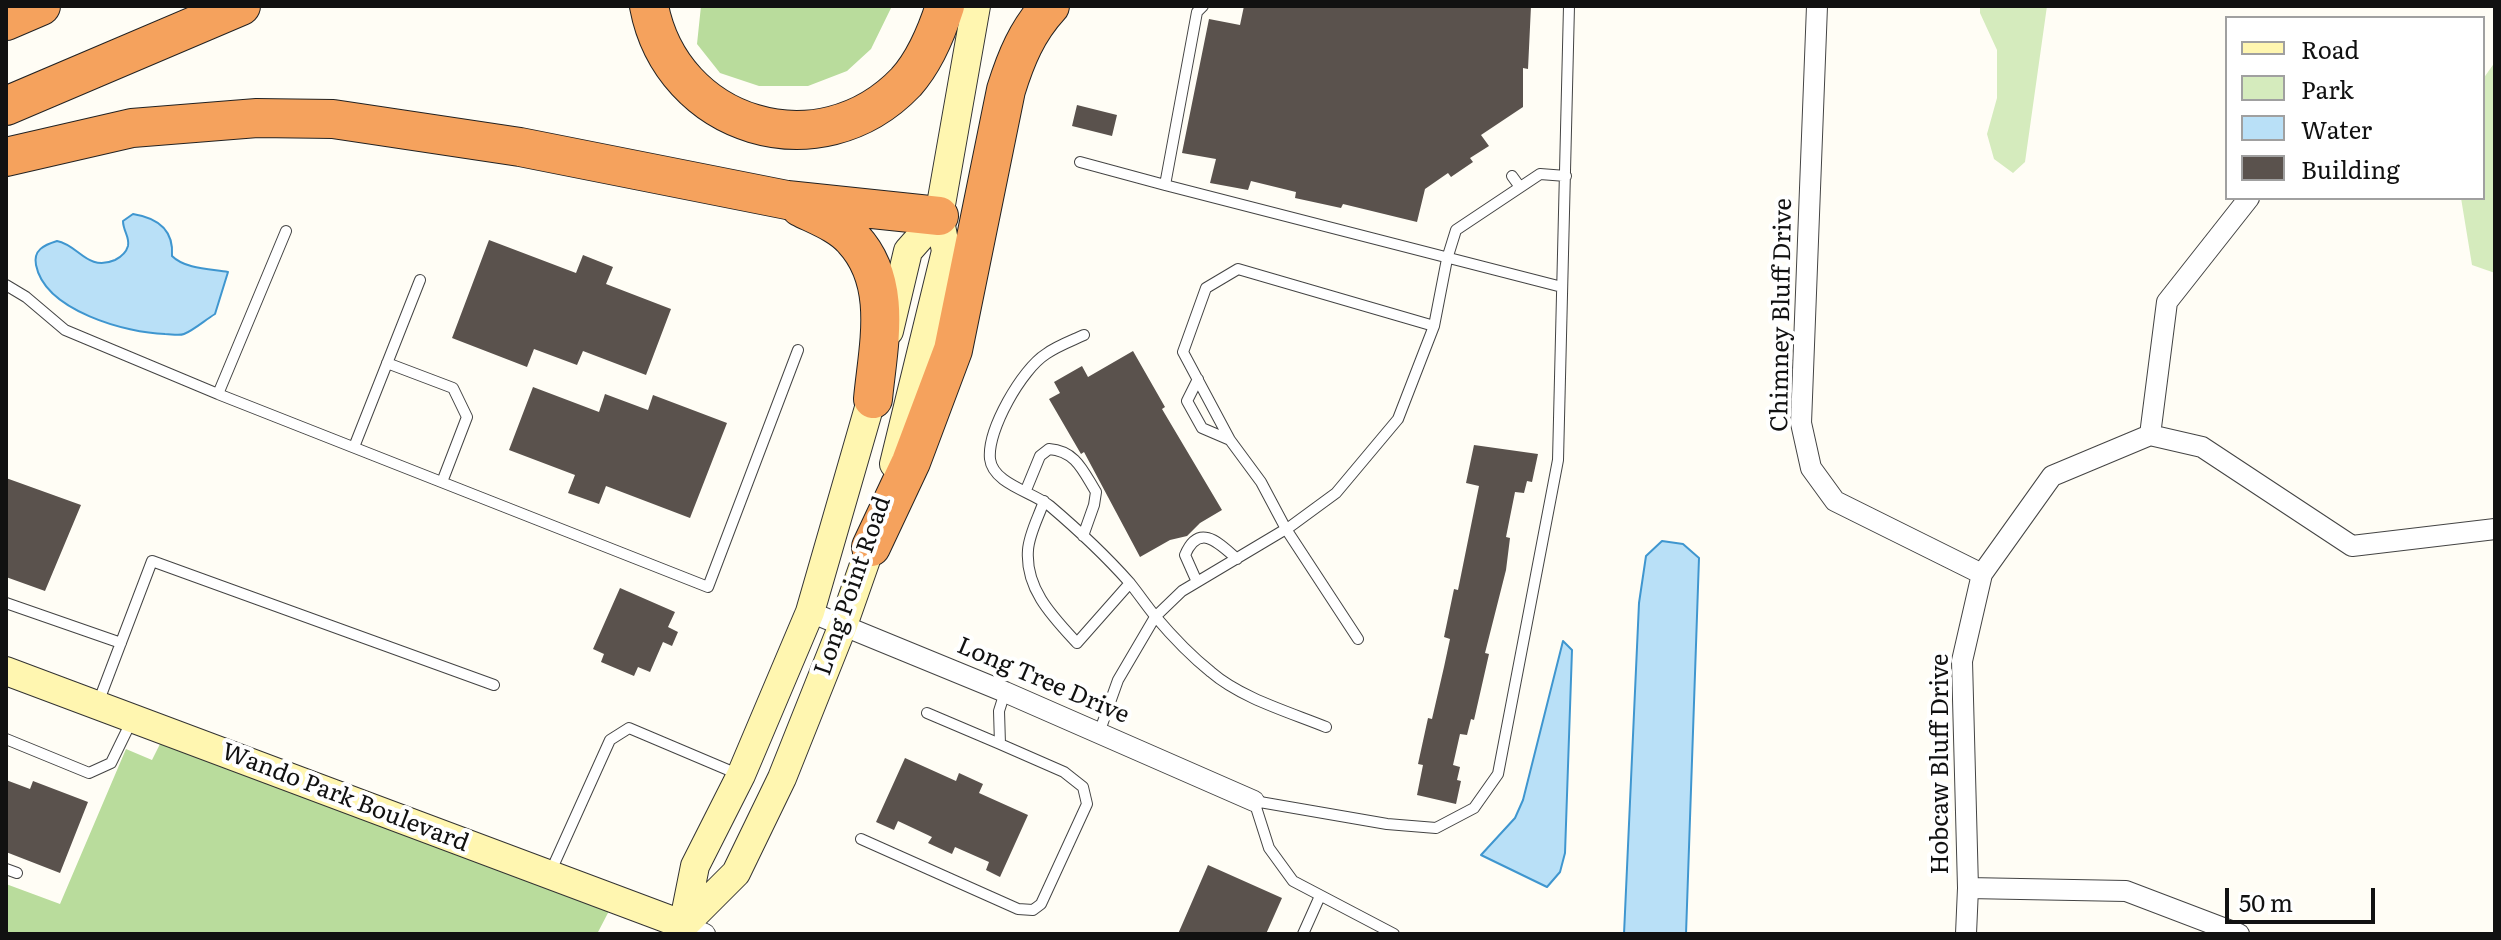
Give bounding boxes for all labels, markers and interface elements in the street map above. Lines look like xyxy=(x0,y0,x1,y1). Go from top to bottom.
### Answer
legend xyxy=(2225,16,2485,200)
text: Road xyxy=(2301,31,2359,66)
text: Park xyxy=(2301,71,2354,106)
text: Water xyxy=(2301,111,2372,146)
text: Building xyxy=(2301,151,2400,186)
street label: Chimney Bluff Drive xyxy=(1766,198,1798,432)
street label: Long Point Road xyxy=(809,493,897,679)
street label: Long Tree Drive xyxy=(953,632,1133,730)
street label: Hobcaw Bluff Drive xyxy=(1927,653,1955,875)
street label: Wando Park Boulevard xyxy=(217,738,473,858)
scale bar xyxy=(2229,872,2379,922)
text: 50 m xyxy=(2239,884,2293,919)

